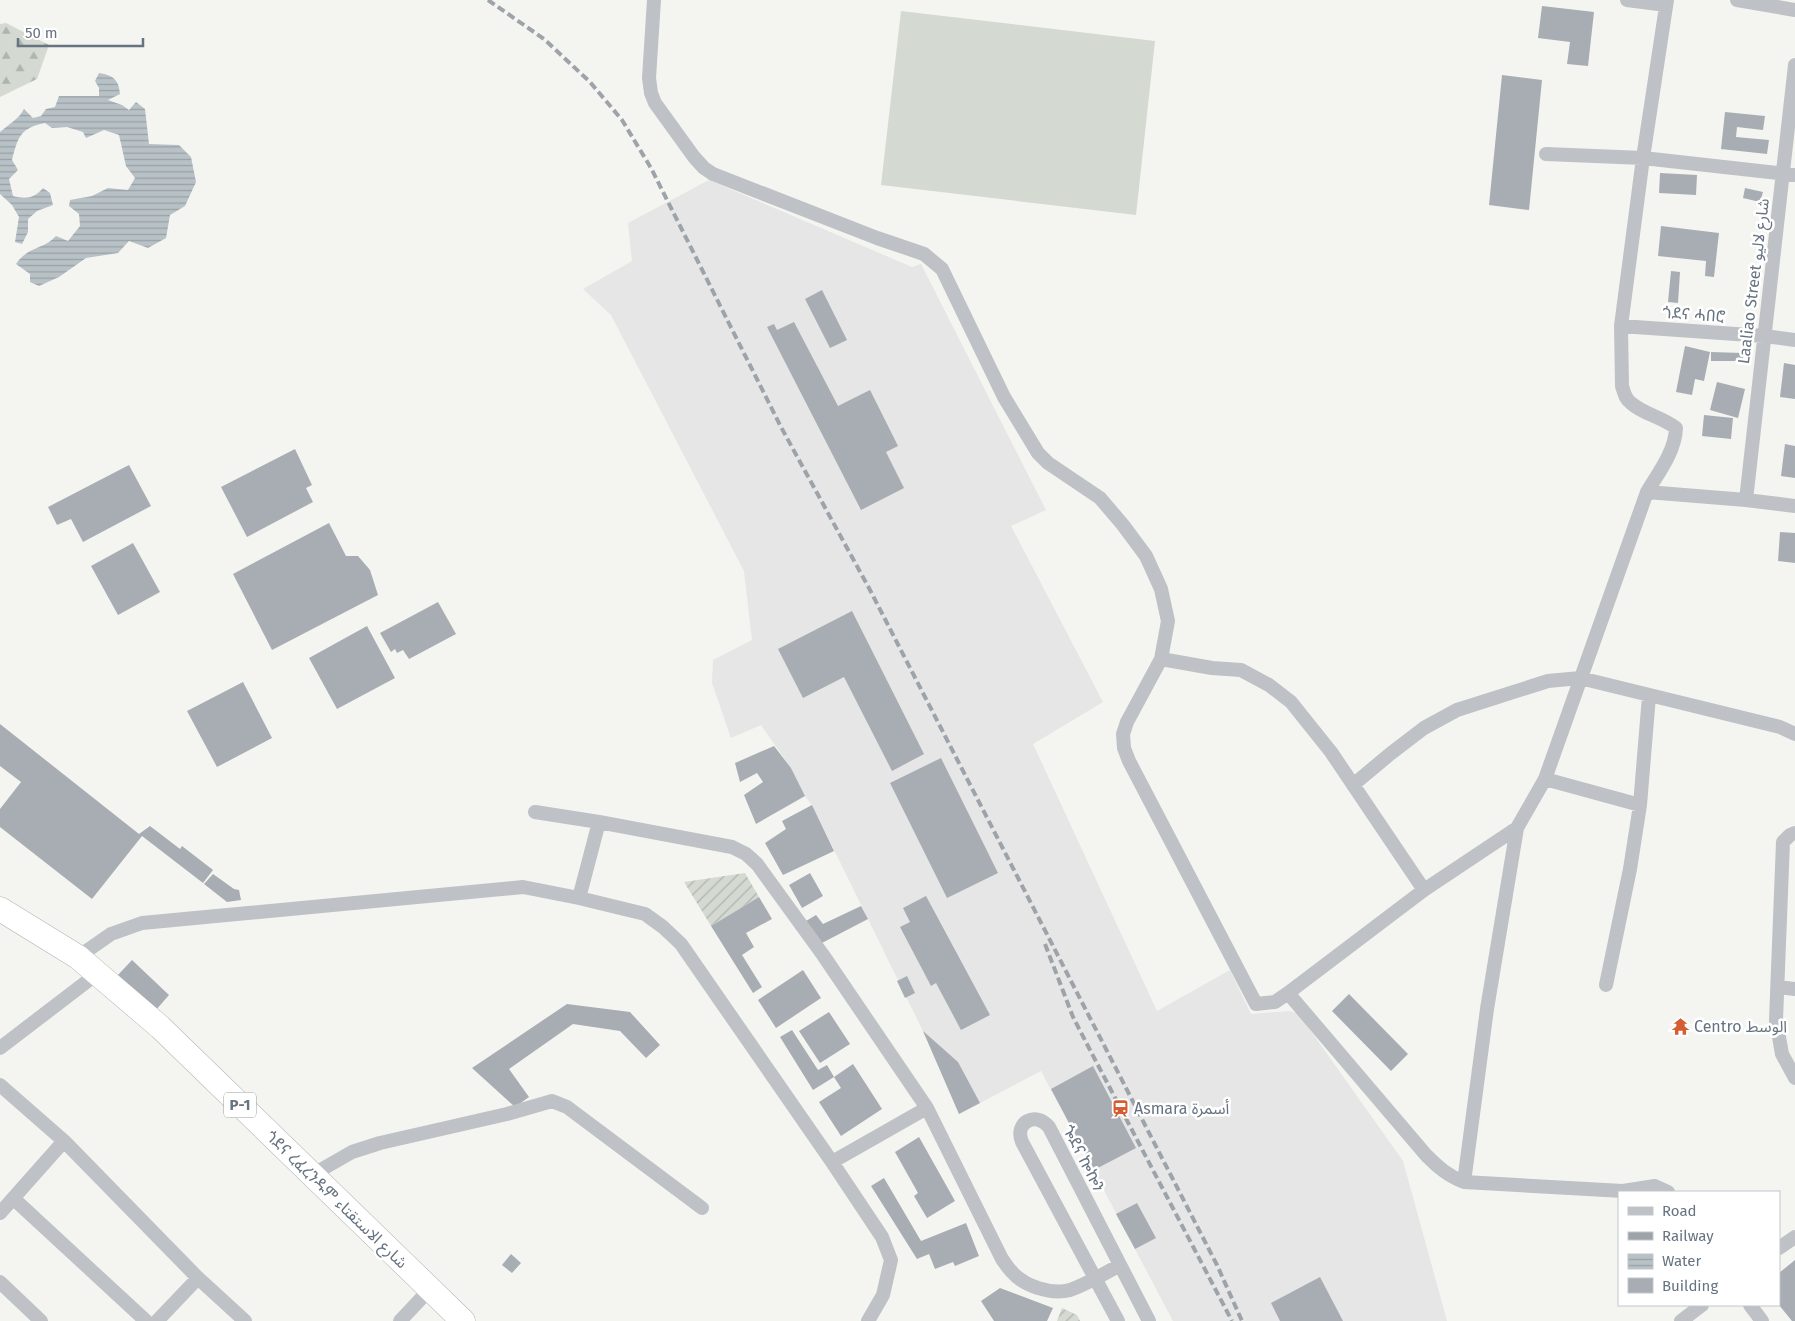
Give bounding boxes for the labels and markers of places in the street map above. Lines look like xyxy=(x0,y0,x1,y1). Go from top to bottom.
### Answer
temple icon: Centro الوسط xyxy=(1670,1016,1690,1036)
place label: Centro الوسط xyxy=(1694,1017,1787,1036)
station icon: Asmara أسمرة xyxy=(1110,1098,1130,1118)
place label: Asmara أسمرة xyxy=(1134,1099,1229,1118)

